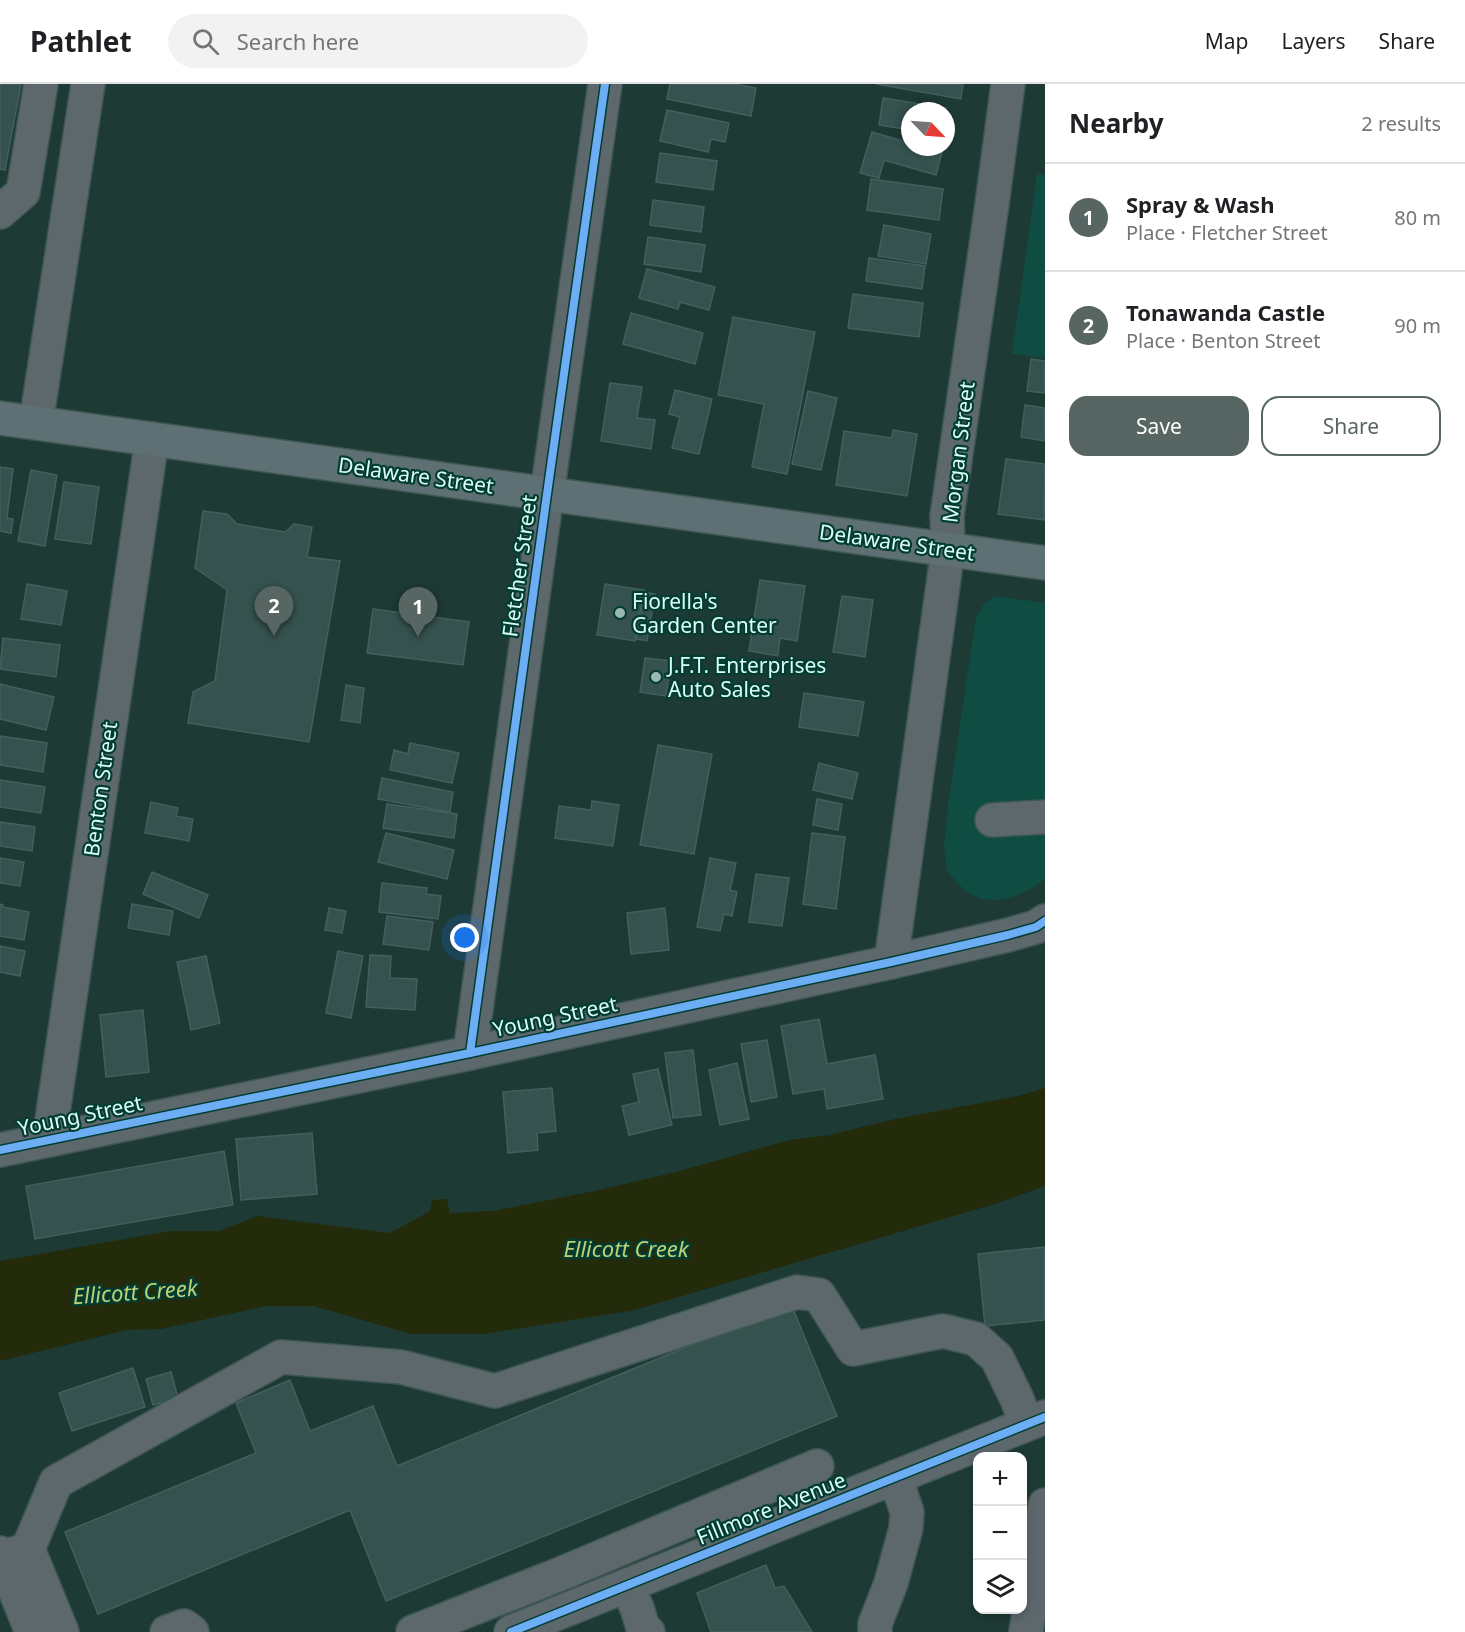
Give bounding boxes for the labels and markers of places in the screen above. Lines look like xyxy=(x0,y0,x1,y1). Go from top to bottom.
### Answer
pin: 2 xyxy=(254,586,294,636)
place label: Fiorella's Garden Center xyxy=(632,587,777,639)
pin: 1 xyxy=(398,588,438,637)
marker: Fiorella's Garden Center xyxy=(613,606,627,620)
place label: J.F.T. Enterprises Auto Sales xyxy=(666,651,826,703)
marker: J.F.T. Enterprises Auto Sales xyxy=(649,670,663,684)

